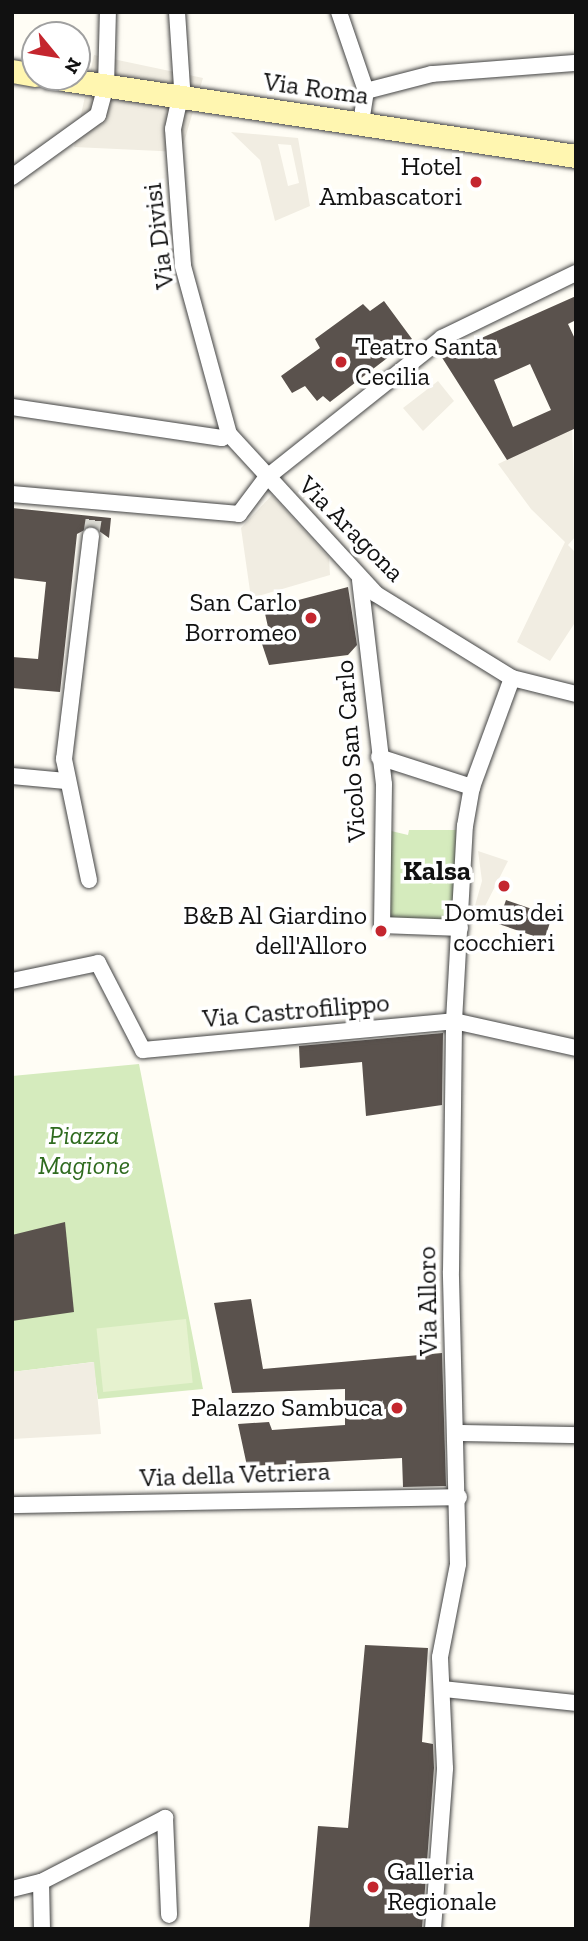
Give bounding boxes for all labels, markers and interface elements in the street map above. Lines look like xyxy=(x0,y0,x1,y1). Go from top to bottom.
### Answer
north arrow xyxy=(21,21,91,91)
text: N xyxy=(59,54,86,78)
street label: Via Roma xyxy=(261,66,371,112)
place label: Hotel Ambascatori xyxy=(319,151,462,212)
marker: Hotel Ambascatori xyxy=(468,174,484,190)
street label: Via Divisi xyxy=(137,181,181,291)
place label: Teatro Santa Cecilia xyxy=(355,331,498,392)
marker: Teatro Santa Cecilia xyxy=(333,354,349,370)
street label: Via Aragona xyxy=(291,469,411,589)
place label: San Carlo Borromeo xyxy=(185,587,297,648)
marker: San Carlo Borromeo xyxy=(303,610,319,626)
street label: Vicolo San Carlo xyxy=(329,659,373,843)
district label: Kalsa xyxy=(403,854,471,888)
marker: Domus dei cocchieri xyxy=(496,878,512,894)
place label: Domus dei cocchieri xyxy=(444,897,564,958)
place label: B&B Al Giardino dell'Alloro xyxy=(183,900,367,962)
marker: B&B Al Giardino dell'Alloro xyxy=(373,923,389,939)
street label: Via Castrofilippo xyxy=(201,987,391,1035)
park label: Piazza Magione xyxy=(38,1120,130,1182)
street label: Via Alloro xyxy=(411,1246,445,1356)
place label: Palazzo Sambuca xyxy=(191,1392,383,1424)
marker: Palazzo Sambuca xyxy=(389,1400,405,1416)
street label: Via della Vetriera xyxy=(139,1456,331,1494)
place label: Galleria Regionale xyxy=(387,1856,496,1918)
marker: Galleria Regionale xyxy=(365,1879,381,1895)

